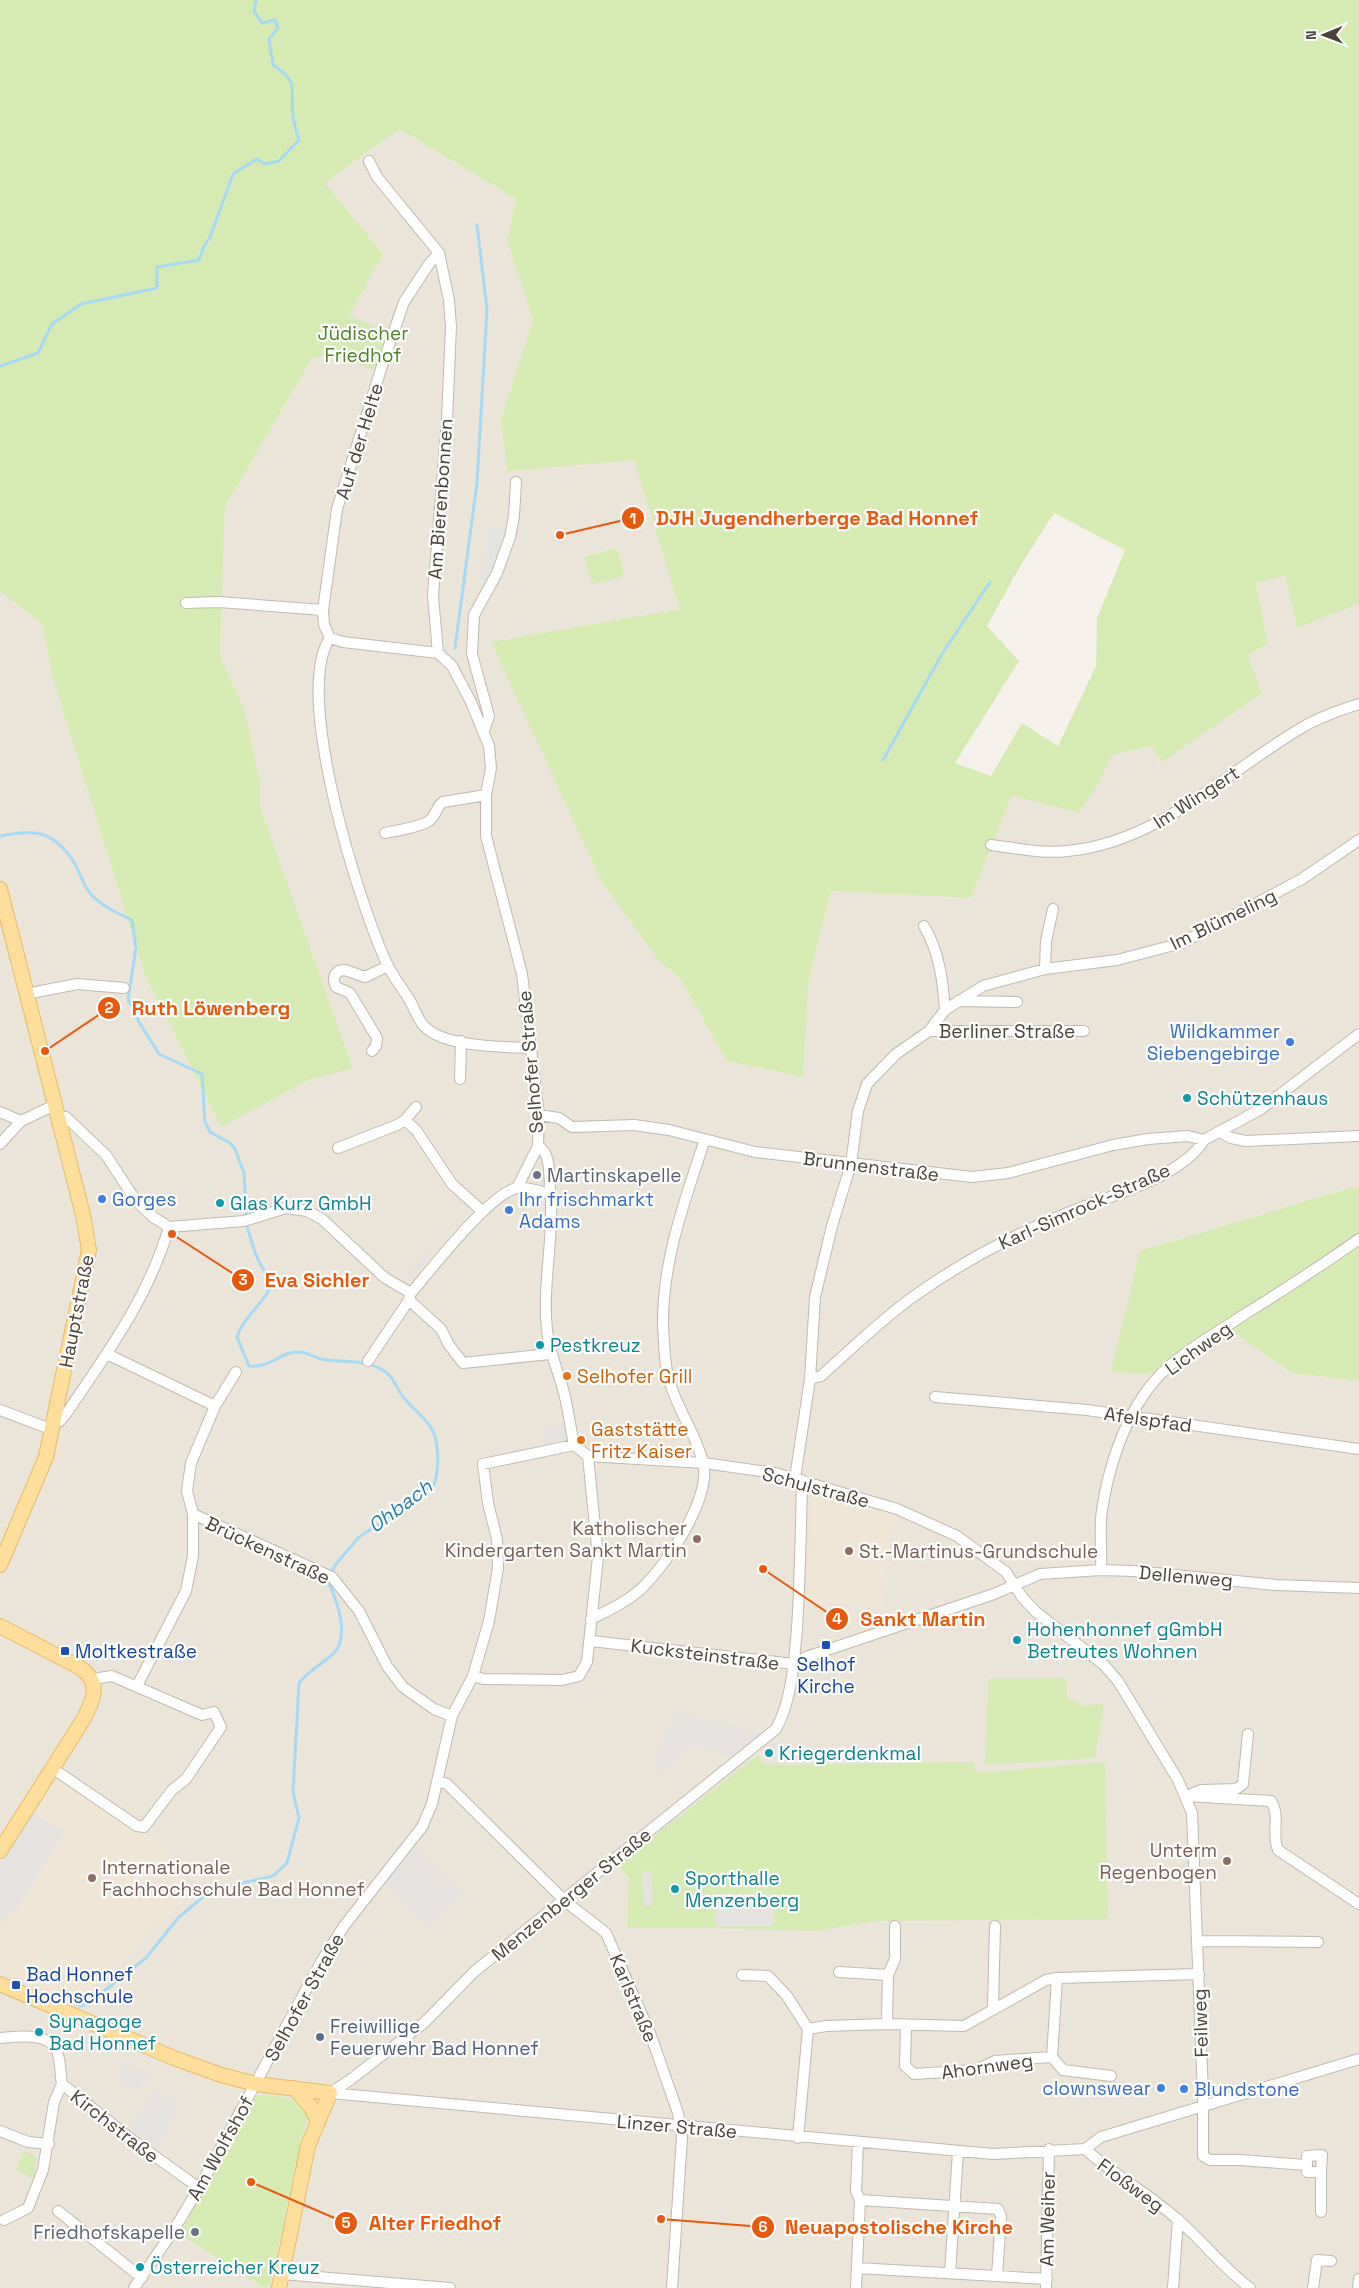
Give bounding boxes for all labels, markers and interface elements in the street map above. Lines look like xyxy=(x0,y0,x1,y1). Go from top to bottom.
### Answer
north arrow xyxy=(1299,10,1349,60)
text: N xyxy=(1302,30,1320,40)
park label: Jüdischer Friedhof xyxy=(318,321,408,368)
street label: Auf der Helte xyxy=(330,380,389,502)
street label: Am Bierenbonnen xyxy=(422,418,459,580)
callout: DJH Jugendherberge Bad Honnef xyxy=(621,501,988,536)
text: DJH Jugendherberge Bad Honnef xyxy=(656,505,978,531)
text: 1 xyxy=(630,509,636,528)
street label: Im Wingert xyxy=(1148,760,1244,835)
street label: Im Blümeling xyxy=(1166,883,1281,956)
street label: Selhofer Straße xyxy=(512,990,549,1134)
callout: Ruth Löwenberg xyxy=(96,991,300,1026)
text: Ruth Löwenberg xyxy=(132,995,290,1021)
text: 2 xyxy=(105,998,114,1017)
street label: Berliner Straße xyxy=(939,1019,1075,1044)
place label: Wildkammer Siebengebirge xyxy=(1147,1019,1280,1066)
marker: Wildkammer Siebengebirge xyxy=(1284,1036,1296,1048)
place label: Schützenhaus xyxy=(1197,1086,1328,1111)
marker: Schützenhaus xyxy=(1181,1092,1193,1104)
street label: Brunnenstraße xyxy=(801,1146,940,1187)
street label: Karl-Simrock-Straße xyxy=(995,1157,1174,1256)
place label: Martinskapelle xyxy=(547,1163,682,1188)
marker: Martinskapelle xyxy=(531,1169,543,1181)
place label: Gorges xyxy=(112,1187,177,1212)
place label: Ihr frischmarkt Adams xyxy=(519,1187,654,1234)
place label: Glas Kurz GmbH xyxy=(230,1191,372,1216)
marker: Gorges xyxy=(96,1193,108,1205)
marker: Glas Kurz GmbH xyxy=(214,1197,226,1209)
marker: Ihr frischmarkt Adams xyxy=(503,1204,515,1216)
street label: Hauptstraße xyxy=(53,1252,100,1370)
callout: Eva Sichler xyxy=(230,1262,380,1297)
text: Eva Sichler xyxy=(265,1267,369,1293)
text: 3 xyxy=(238,1270,248,1289)
street label: Lichweg xyxy=(1160,1316,1237,1381)
place label: Pestkreuz xyxy=(550,1333,641,1358)
marker: Pestkreuz xyxy=(534,1339,546,1351)
place label: Selhofer Grill xyxy=(577,1364,692,1389)
marker: Selhofer Grill xyxy=(561,1370,573,1382)
street label: Afelspfad xyxy=(1102,1401,1193,1438)
place label: Gaststätte Fritz Kaiser xyxy=(591,1417,692,1464)
marker: Gaststätte Fritz Kaiser xyxy=(575,1434,587,1446)
street label: Schulstraße xyxy=(759,1461,872,1514)
water label: Ohbach xyxy=(363,1473,438,1539)
street label: Brückenstraße xyxy=(201,1511,334,1590)
place label: Katholischer Kindergarten Sankt Martin xyxy=(445,1516,687,1563)
marker: Katholischer Kindergarten Sankt Martin xyxy=(691,1533,703,1545)
place label: St.-Martinus-Grundschule xyxy=(859,1539,1098,1564)
marker: St.-Martinus-Grundschule xyxy=(843,1545,855,1557)
street label: Dellenweg xyxy=(1138,1560,1234,1593)
callout: Sankt Martin xyxy=(825,1601,995,1636)
text: Sankt Martin xyxy=(860,1606,986,1632)
text: 4 xyxy=(832,1609,842,1628)
place label: Hohenhonnef gGmbH Betreutes Wohnen xyxy=(1027,1617,1222,1664)
street label: Kucksteinstraße xyxy=(629,1633,781,1676)
marker: Hohenhonnef gGmbH Betreutes Wohnen xyxy=(1011,1634,1023,1646)
place label: Moltkestraße xyxy=(75,1639,197,1664)
marker: Selhof Kirche xyxy=(820,1639,832,1651)
marker: Moltkestraße xyxy=(59,1645,71,1657)
place label: Selhof Kirche xyxy=(797,1652,855,1699)
place label: Kriegerdenkmal xyxy=(779,1741,921,1766)
marker: Kriegerdenkmal xyxy=(763,1747,775,1759)
street label: Menzenberger Straße xyxy=(486,1822,656,1967)
place label: Unterm Regenbogen xyxy=(1100,1838,1217,1885)
place label: Internationale Fachhochschule Bad Honnef xyxy=(102,1855,365,1902)
marker: Unterm Regenbogen xyxy=(1221,1855,1233,1867)
place label: Sporthalle Menzenberg xyxy=(685,1866,799,1913)
marker: Internationale Fachhochschule Bad Honnef xyxy=(86,1872,98,1884)
marker: Sporthalle Menzenberg xyxy=(669,1883,681,1895)
street label: Selhofer Straße xyxy=(259,1929,350,2066)
street label: Karlstraße xyxy=(604,1950,663,2046)
place label: Bad Honnef Hochschule xyxy=(26,1962,134,2009)
marker: Bad Honnef Hochschule xyxy=(10,1979,22,1991)
street label: Feilweg xyxy=(1187,1988,1214,2058)
place label: Synagoge Bad Honnef xyxy=(49,2009,156,2056)
place label: Freiwillige Feuerwehr Bad Honnef xyxy=(330,2014,539,2061)
marker: Synagoge Bad Honnef xyxy=(33,2026,45,2038)
marker: Freiwillige Feuerwehr Bad Honnef xyxy=(314,2031,326,2043)
street label: Ahornweg xyxy=(939,2048,1035,2085)
place label: clownswear xyxy=(1042,2076,1151,2101)
place label: Blundstone xyxy=(1194,2077,1300,2102)
marker: clownswear xyxy=(1155,2082,1167,2094)
marker: Blundstone xyxy=(1178,2083,1190,2095)
street label: Kirchstraße xyxy=(65,2084,164,2169)
street label: Am Wolfshof xyxy=(182,2092,259,2205)
street label: Linzer Straße xyxy=(616,2109,738,2144)
street label: Floßweg xyxy=(1092,2153,1169,2218)
street label: Am Weiher xyxy=(1034,2171,1061,2267)
callout: Alter Friedhof xyxy=(334,2206,511,2241)
callout: Neuapostolische Kirche xyxy=(750,2209,1023,2244)
text: Alter Friedhof xyxy=(369,2210,502,2236)
text: 5 xyxy=(341,2213,351,2232)
text: Neuapostolische Kirche xyxy=(785,2214,1013,2240)
text: 6 xyxy=(758,2217,768,2236)
place label: Friedhofskapelle xyxy=(33,2220,185,2245)
marker: Friedhofskapelle xyxy=(189,2226,201,2238)
place label: Österreicher Kreuz xyxy=(150,2255,320,2280)
marker: Österreicher Kreuz xyxy=(134,2261,146,2273)

